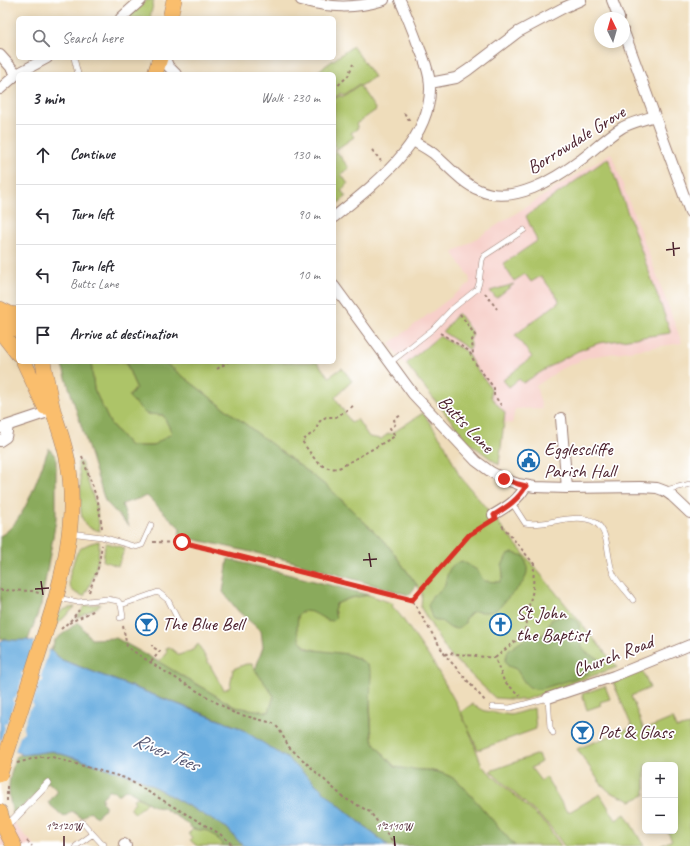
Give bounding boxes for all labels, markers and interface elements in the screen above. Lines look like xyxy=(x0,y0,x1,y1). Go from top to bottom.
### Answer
north arrow xyxy=(594,12,630,48)
search box xyxy=(16,16,336,60)
icon: search xyxy=(30,27,52,49)
text: Search here xyxy=(62,29,123,48)
text: 3 min xyxy=(32,88,65,109)
text: Walk · 230 m xyxy=(261,90,320,106)
street label: Borrowdale Grove xyxy=(522,99,631,180)
icon: ahead xyxy=(32,144,54,166)
text: Continue xyxy=(70,145,115,164)
text: 130 m xyxy=(292,147,320,163)
icon: left xyxy=(32,204,54,226)
text: Turn left xyxy=(70,205,113,224)
text: 90 m xyxy=(298,207,320,223)
text: Turn left xyxy=(70,257,113,276)
icon: left xyxy=(32,264,54,286)
text: 10 m xyxy=(298,267,320,283)
text: Butts Lane xyxy=(70,276,119,292)
icon: arrive xyxy=(32,324,54,346)
text: Arrive at destination xyxy=(70,325,177,344)
street label: Butts Lane xyxy=(433,390,501,459)
place label: Egglescliffe Parish Hall xyxy=(544,437,619,483)
public building icon: Egglescliffe Parish Hall xyxy=(516,447,542,473)
route end xyxy=(495,470,513,488)
route start xyxy=(173,533,191,551)
place label: St John the Baptist xyxy=(516,601,592,647)
bar icon: The Blue Bell xyxy=(134,611,160,637)
church icon: St John the Baptist xyxy=(488,611,514,637)
place label: The Blue Bell xyxy=(162,612,248,636)
street label: Church Road xyxy=(569,628,660,682)
bar icon: Pot & Glass xyxy=(570,719,596,745)
place label: Pot & Glass xyxy=(598,720,675,744)
water label: River Tees xyxy=(130,727,205,778)
map controls xyxy=(642,762,678,834)
button: + xyxy=(642,762,678,798)
button: − xyxy=(642,798,678,834)
text: 1°21'20"W xyxy=(46,820,84,833)
text: 1°21'10"W xyxy=(376,820,414,833)

